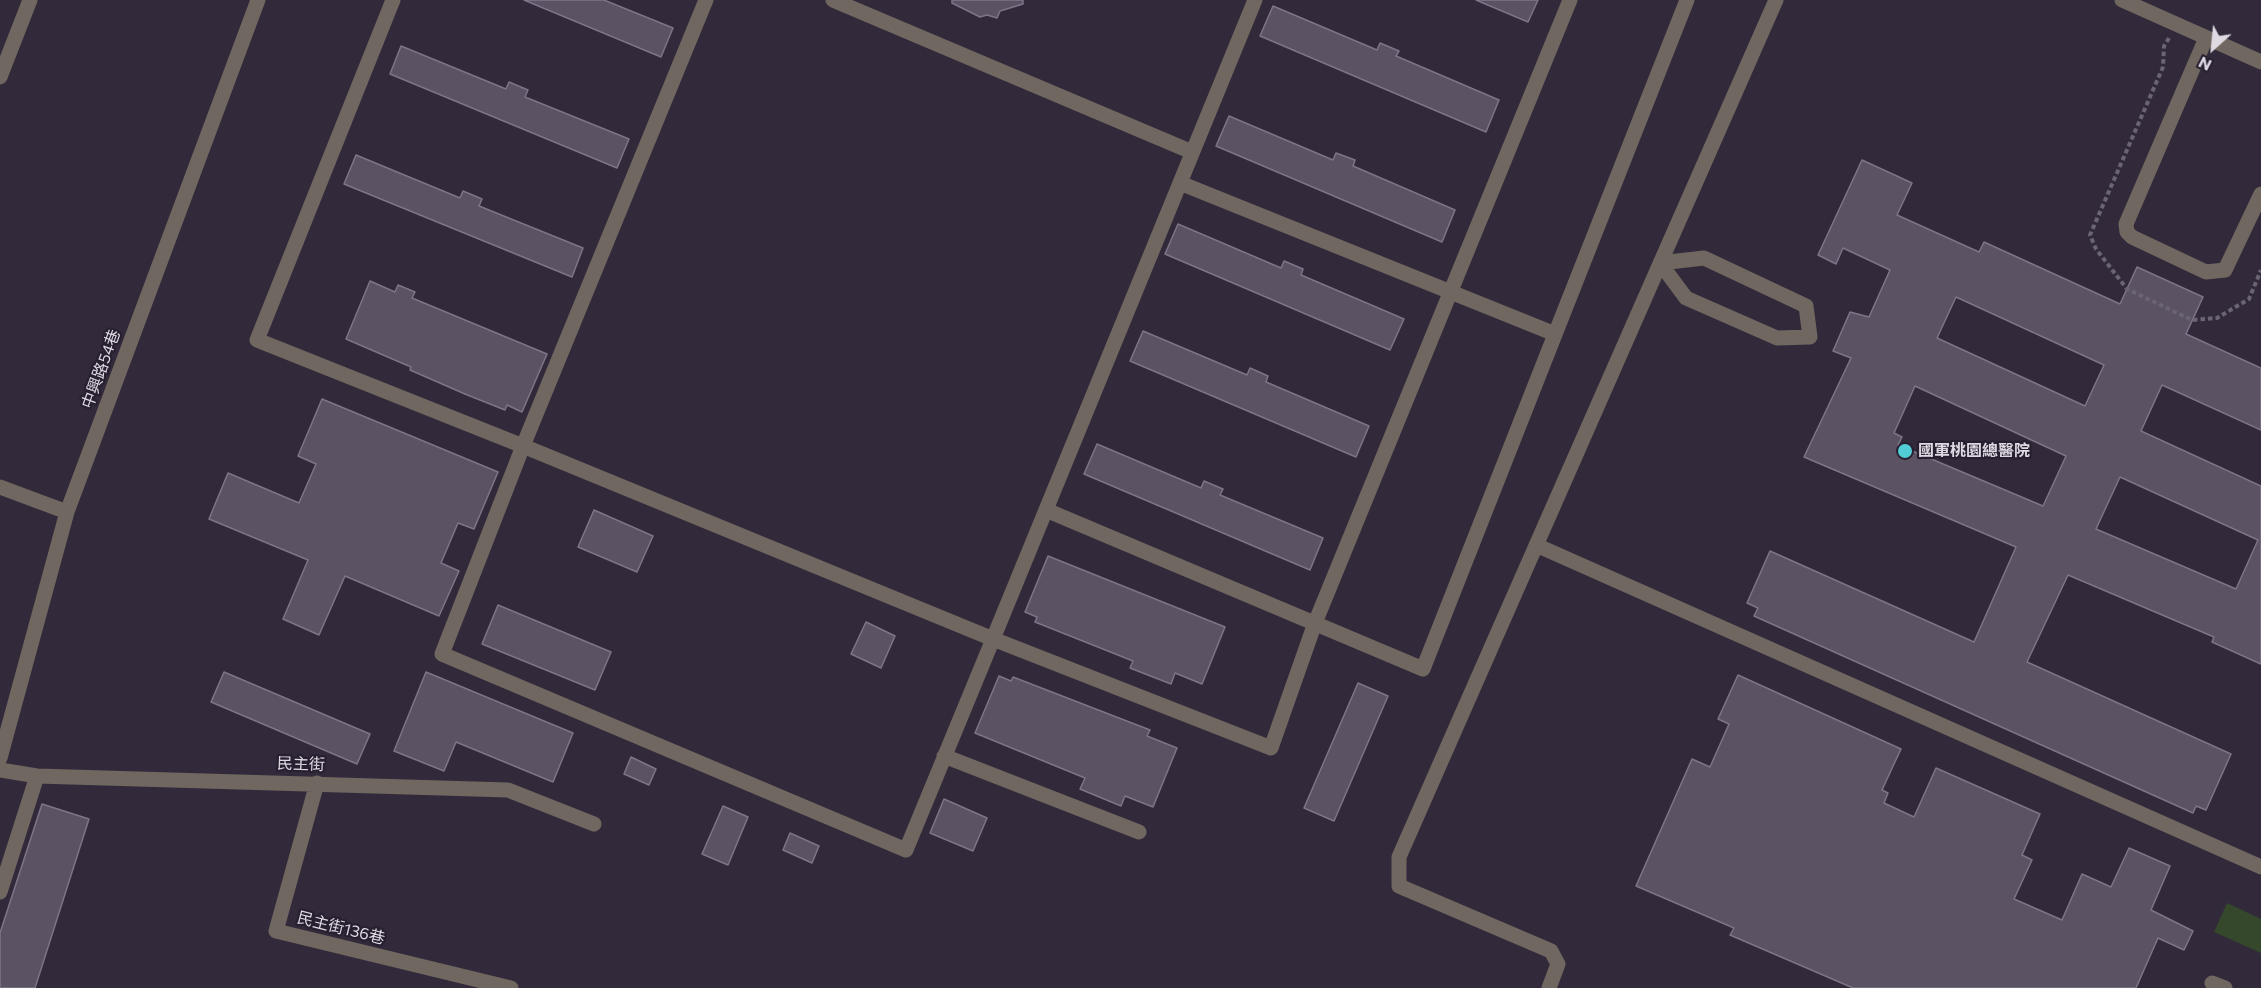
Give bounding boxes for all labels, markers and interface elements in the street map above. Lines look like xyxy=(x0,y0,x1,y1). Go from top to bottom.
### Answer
north arrow xyxy=(2183,18,2243,78)
text: N xyxy=(2195,53,2214,76)
street label: 中興路54巷 xyxy=(78,327,124,411)
place label: 國軍桃園總醫院 xyxy=(1918,441,2030,461)
marker: 國軍桃園總醫院 xyxy=(1896,442,1914,460)
street label: 民主街 xyxy=(277,754,325,774)
street label: 民主街136巷 xyxy=(295,908,387,948)

